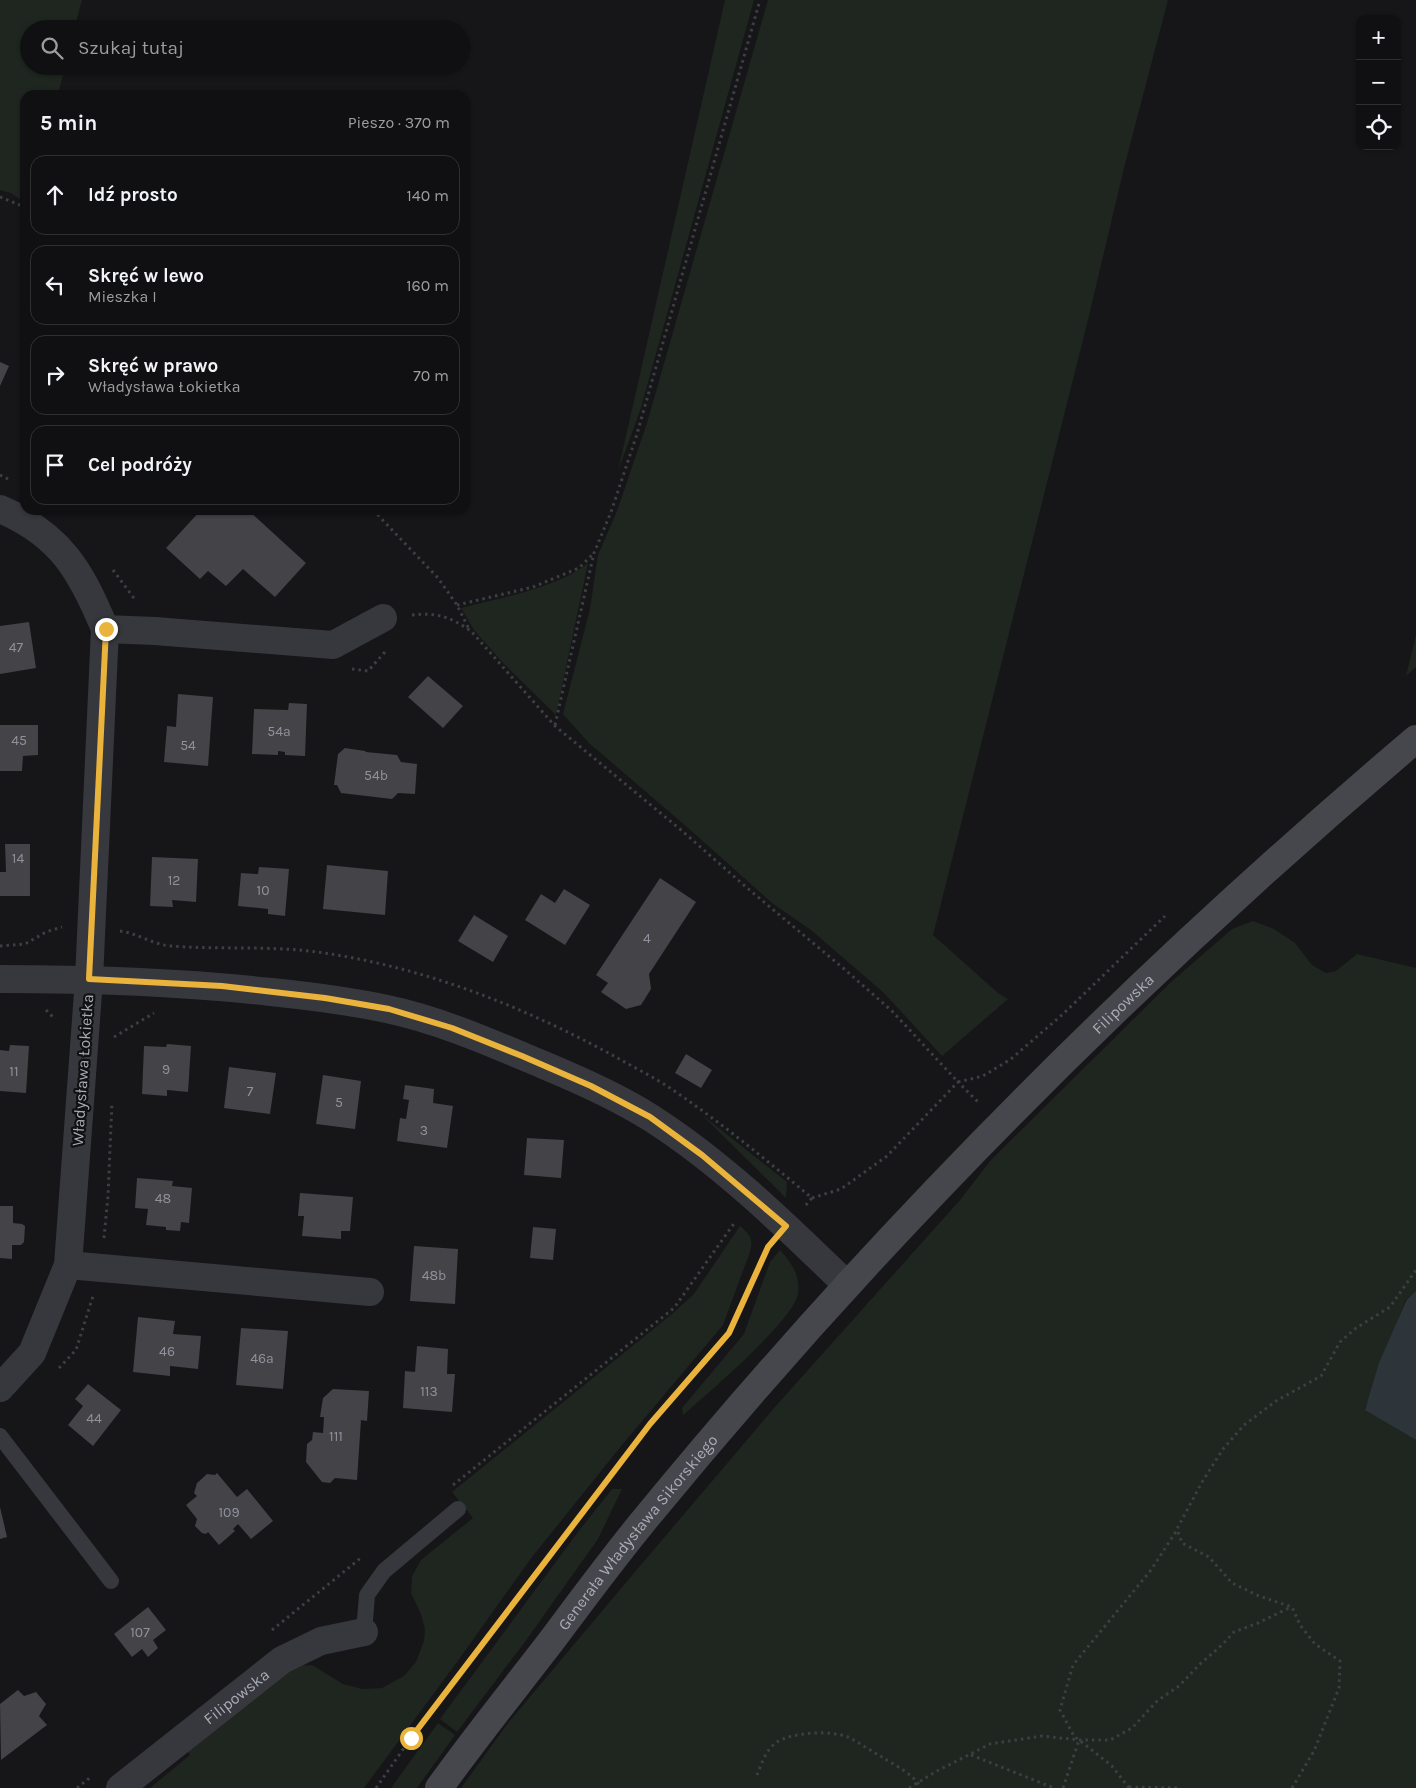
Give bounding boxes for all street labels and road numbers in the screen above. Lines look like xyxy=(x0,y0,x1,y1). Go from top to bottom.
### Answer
street label: Filipowska xyxy=(1088,970,1158,1038)
street label: Władysława Łokietka xyxy=(68,993,97,1147)
street label: Generała Władysława Sikorskiego xyxy=(554,1431,722,1634)
street label: Filipowska xyxy=(200,1665,273,1728)

